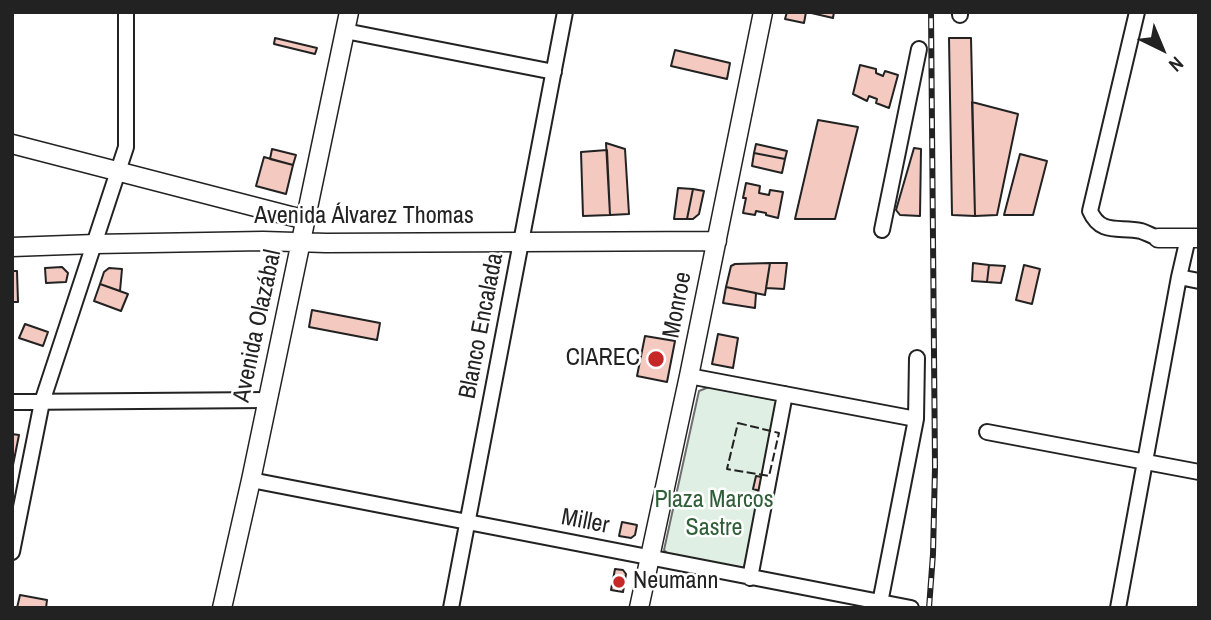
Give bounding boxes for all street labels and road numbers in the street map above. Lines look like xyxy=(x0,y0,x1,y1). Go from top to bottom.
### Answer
street label: Avenida Álvarez Thomas xyxy=(254,203,474,231)
street label: Avenida Olazábal xyxy=(228,247,288,405)
street label: Blanco Encalada xyxy=(454,251,510,401)
street label: Monroe xyxy=(657,270,699,340)
street label: Miller xyxy=(559,503,611,541)

